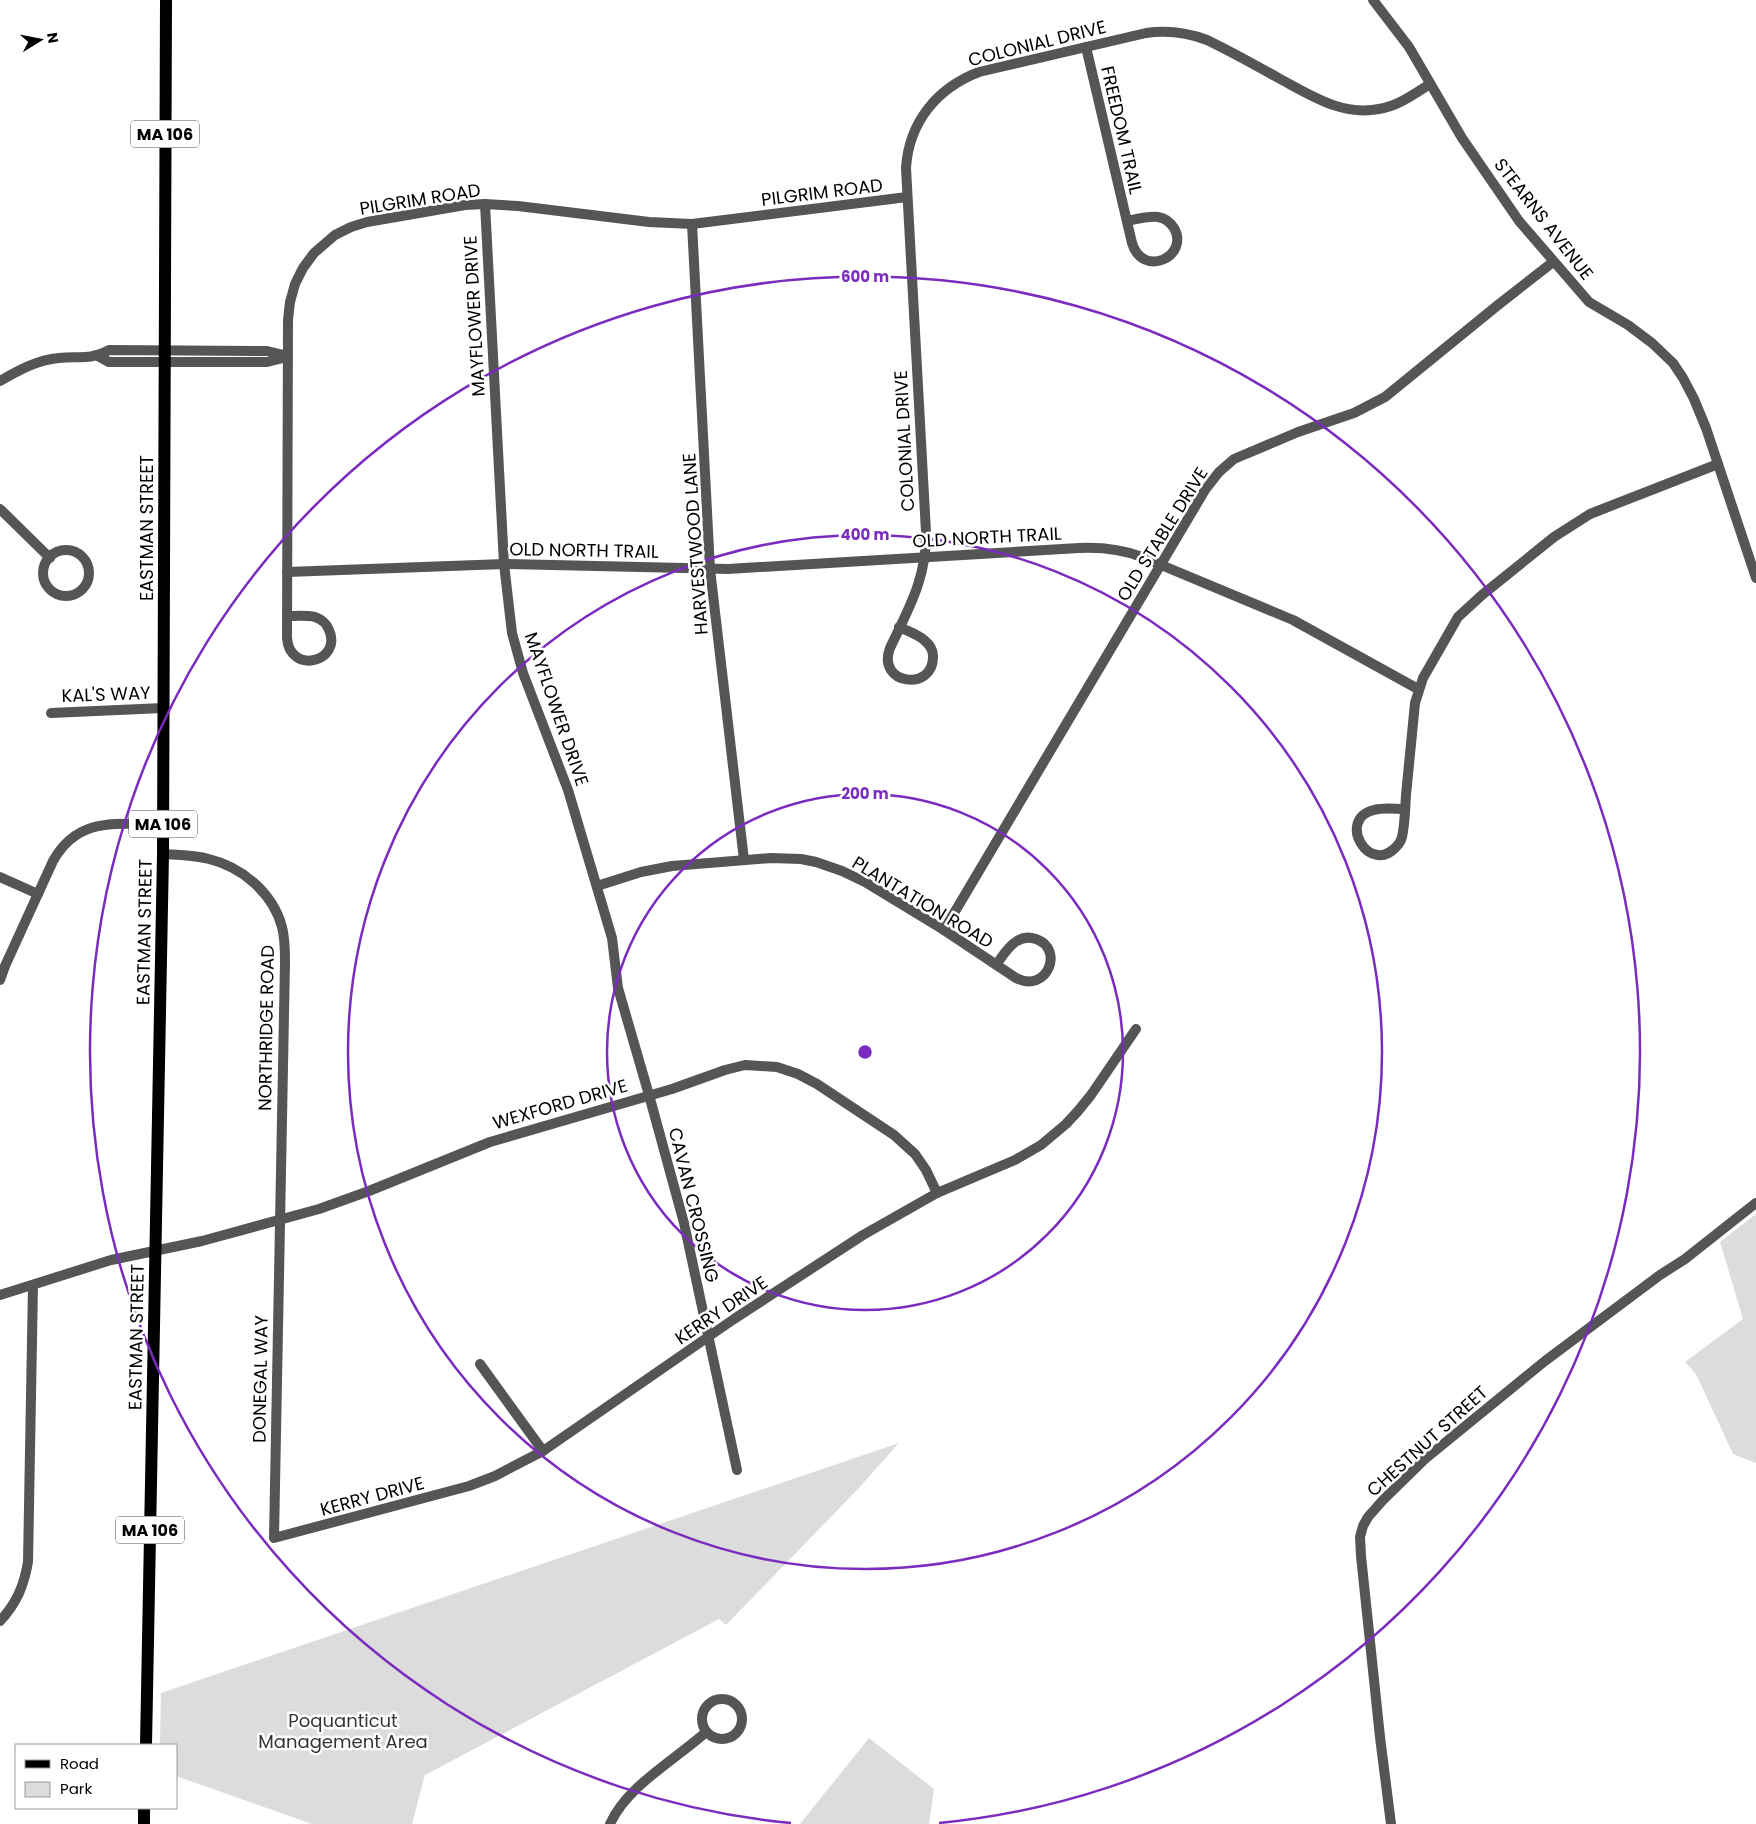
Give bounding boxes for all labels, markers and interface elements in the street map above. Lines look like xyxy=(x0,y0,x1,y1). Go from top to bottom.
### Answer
street label: COLONIAL DRIVE xyxy=(965,14,1109,72)
north arrow xyxy=(15,15,65,65)
text: N xyxy=(42,31,64,45)
street label: FREEDOM TRAIL xyxy=(1095,64,1149,197)
road number: MA 106 xyxy=(131,120,199,148)
street label: STEARNS AVENUE xyxy=(1489,153,1599,285)
street label: PILGRIM ROAD xyxy=(760,172,884,212)
street label: PILGRIM ROAD xyxy=(358,177,482,221)
street label: MAYFLOWER DRIVE xyxy=(457,235,491,397)
text: 600 m xyxy=(841,266,889,287)
street label: COLONIAL DRIVE xyxy=(888,370,920,512)
street label: HARVESTWOOD LANE xyxy=(676,452,714,636)
street label: EASTMAN STREET xyxy=(134,455,159,601)
street label: OLD STABLE DRIVE xyxy=(1111,462,1213,606)
street label: OLD NORTH TRAIL xyxy=(912,521,1062,553)
text: 400 m xyxy=(841,524,890,545)
street label: OLD NORTH TRAIL xyxy=(509,536,659,564)
street label: MAYFLOWER DRIVE xyxy=(519,629,595,789)
street label: KAL'S WAY xyxy=(61,680,151,708)
text: 200 m xyxy=(841,783,889,804)
road number: MA 106 xyxy=(129,811,197,838)
street label: PLANTATION ROAD xyxy=(848,850,998,954)
street label: EASTMAN STREET xyxy=(130,858,158,1005)
street label: NORTHRIDGE ROAD xyxy=(252,945,280,1111)
centre of rings xyxy=(856,1043,874,1061)
street label: WEXFORD DRIVE xyxy=(490,1073,630,1135)
street label: CAVAN CROSSING xyxy=(663,1125,725,1285)
street label: EASTMAN STREET xyxy=(122,1263,150,1410)
street label: KERRY DRIVE xyxy=(670,1270,772,1350)
street label: DONEGAL WAY xyxy=(246,1314,274,1443)
street label: CHESTNUT STREET xyxy=(1361,1380,1493,1502)
street label: KERRY DRIVE xyxy=(317,1470,427,1522)
road number: MA 106 xyxy=(116,1516,184,1544)
park label: Poquanticut Management Area xyxy=(258,1708,428,1754)
legend xyxy=(15,1744,178,1809)
text: Road xyxy=(60,1753,99,1774)
text: Park xyxy=(60,1778,92,1799)

